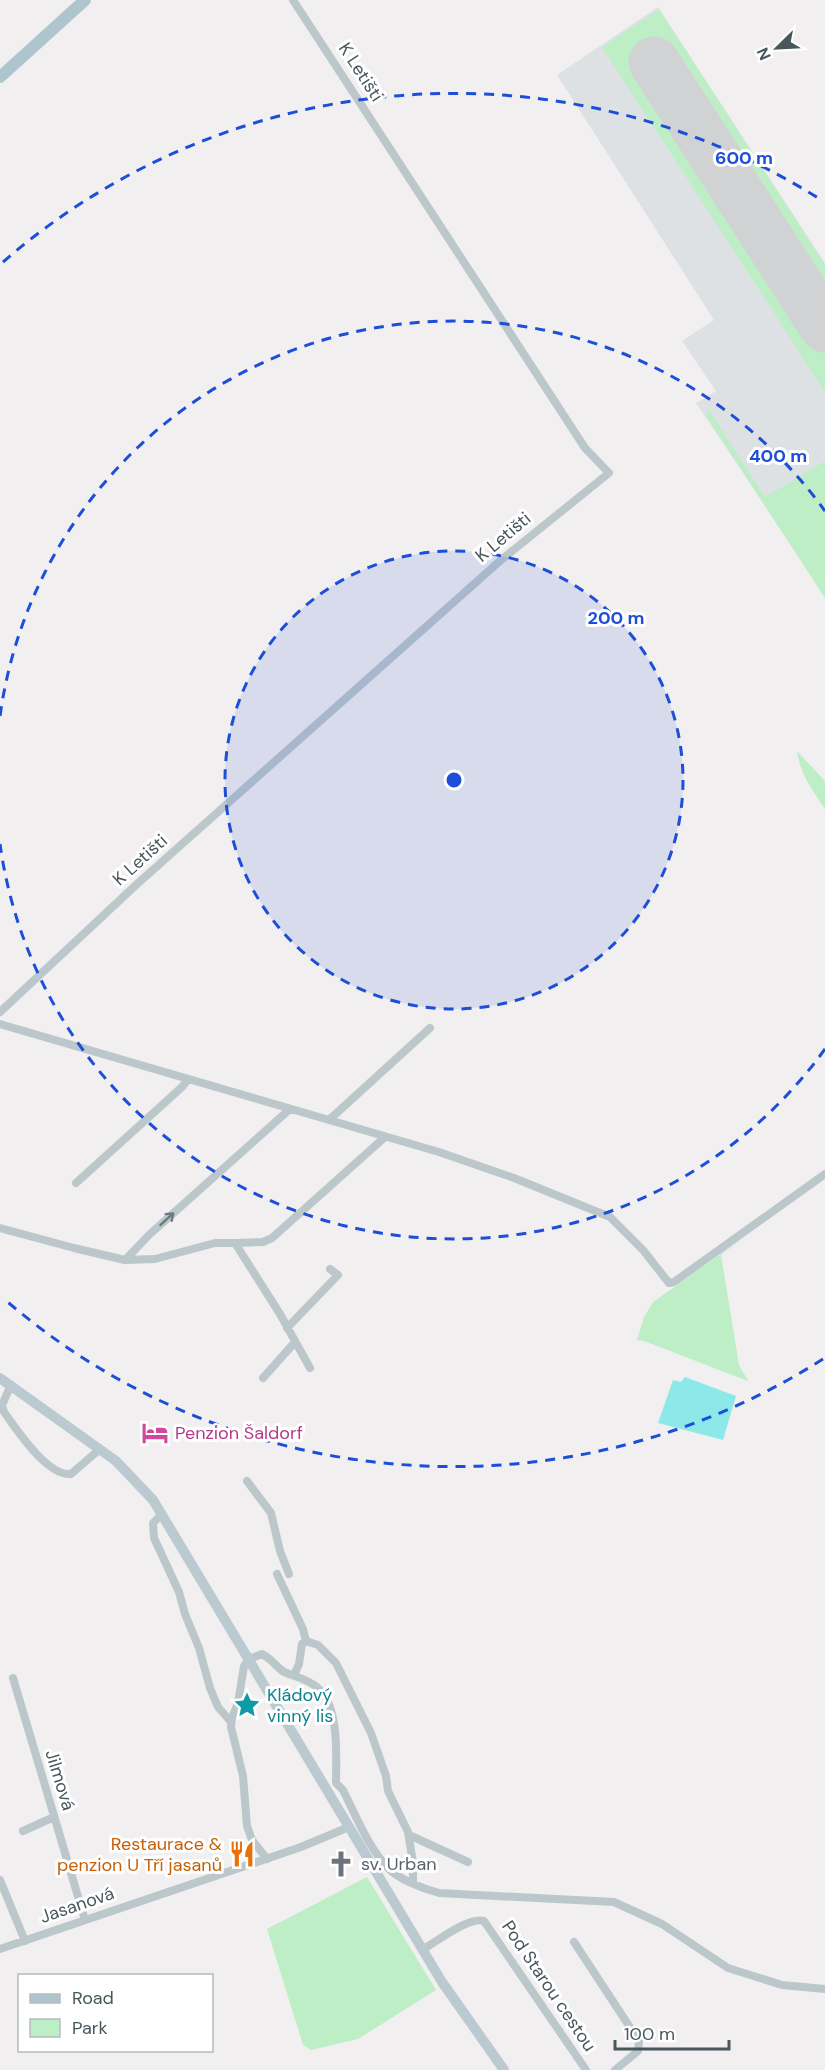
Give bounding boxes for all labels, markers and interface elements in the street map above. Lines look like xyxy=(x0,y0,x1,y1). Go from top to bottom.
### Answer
north arrow xyxy=(747,18,807,78)
street label: K Letišti xyxy=(333,38,389,106)
text: N xyxy=(752,44,776,63)
text: 600 m xyxy=(715,146,773,170)
text: 400 m xyxy=(749,444,807,468)
street label: K Letišti xyxy=(470,507,536,567)
text: 200 m xyxy=(588,606,644,630)
centre of rings xyxy=(444,770,464,790)
street label: K Letišti xyxy=(108,829,172,891)
one-way arrow xyxy=(159,1212,174,1226)
hotel icon: Penzion Šaldorf xyxy=(140,1418,170,1448)
place label: Penzion Šaldorf xyxy=(175,1421,303,1445)
place label: Kládový vinný lis xyxy=(267,1683,333,1728)
place icon: Kládový vinný lis xyxy=(232,1690,262,1720)
street label: Jilmová xyxy=(39,1747,81,1813)
place label: Restaurace & penzion U Tří jasanů xyxy=(57,1832,222,1877)
restaurant icon: Restaurace & penzion U Tří jasanů xyxy=(227,1839,257,1869)
church icon: sv. Urban xyxy=(326,1849,356,1879)
place label: sv. Urban xyxy=(361,1852,437,1876)
street label: Jasanová xyxy=(37,1881,117,1929)
street label: Pod Starou cestou xyxy=(496,1916,602,2056)
legend xyxy=(18,1974,213,2052)
text: Road xyxy=(72,1986,114,2010)
scale bar xyxy=(615,2013,729,2051)
text: Park xyxy=(72,2016,108,2040)
text: 100 m xyxy=(624,2022,675,2046)

